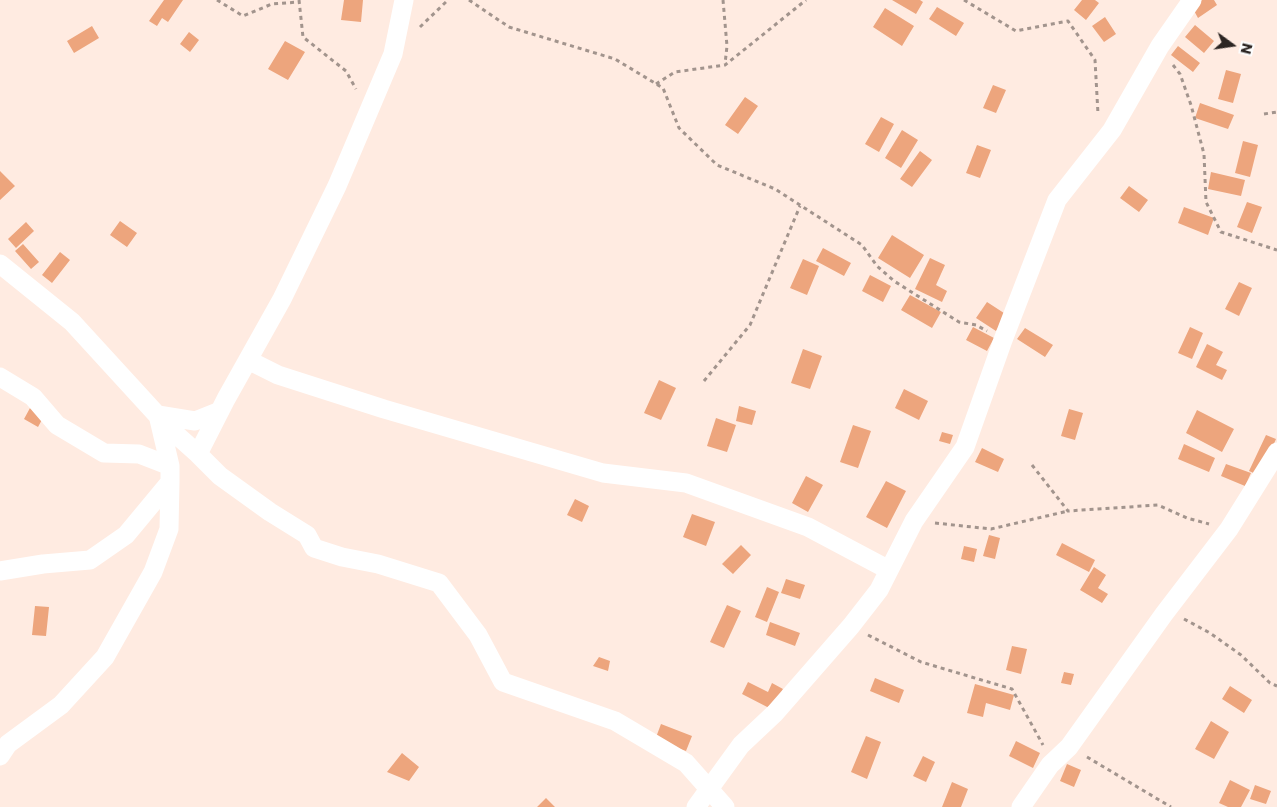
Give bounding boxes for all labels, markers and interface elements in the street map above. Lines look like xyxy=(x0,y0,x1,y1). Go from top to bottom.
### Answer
north arrow xyxy=(1207,20,1257,70)
text: N xyxy=(1236,41,1258,56)

